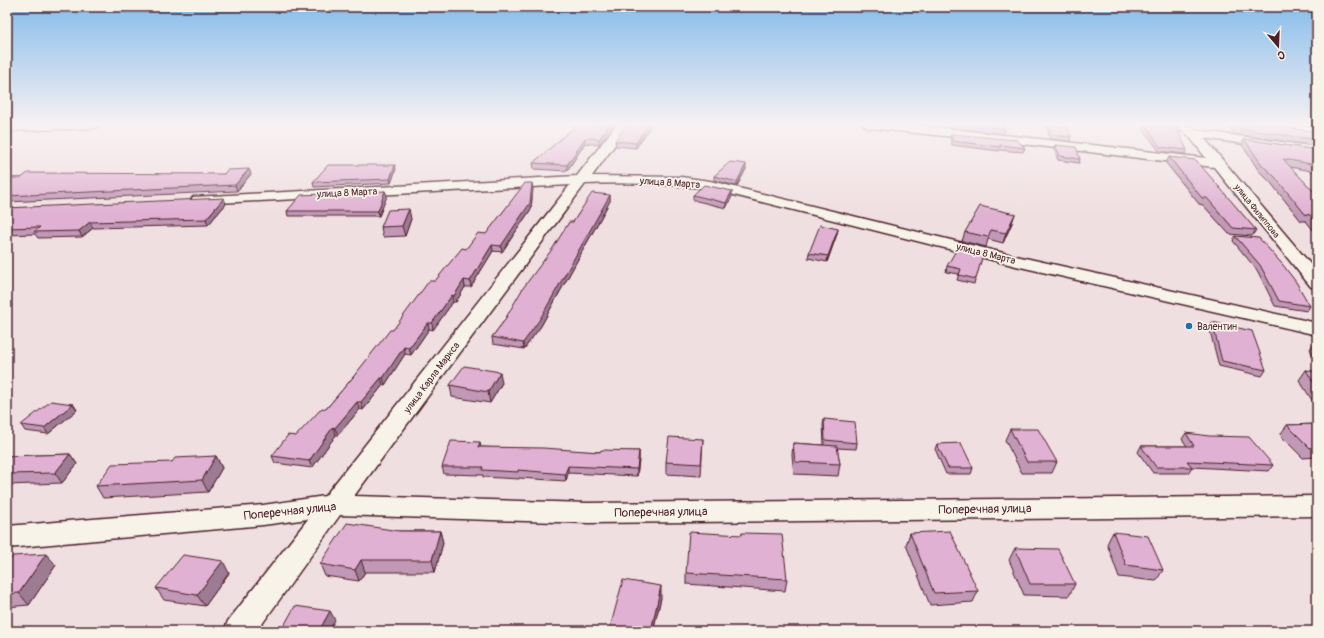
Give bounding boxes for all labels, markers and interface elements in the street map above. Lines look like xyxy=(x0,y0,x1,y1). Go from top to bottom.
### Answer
north arrow xyxy=(1258,26,1298,66)
text: С xyxy=(1276,48,1286,62)
street label: улица 8 Марта xyxy=(638,175,701,191)
street label: улица Филиппова xyxy=(1231,182,1282,240)
street label: улица 8 Марта xyxy=(316,185,378,201)
street label: улица 8 Марта xyxy=(954,241,1017,267)
marker: Валентин xyxy=(1184,321,1194,331)
place label: Валентин xyxy=(1197,321,1237,333)
street label: улица Карла Маркса xyxy=(401,339,463,416)
street label: Поперечная улица xyxy=(243,499,337,524)
street label: Поперечная улица xyxy=(938,501,1032,518)
street label: Поперечная улица xyxy=(614,504,708,521)

